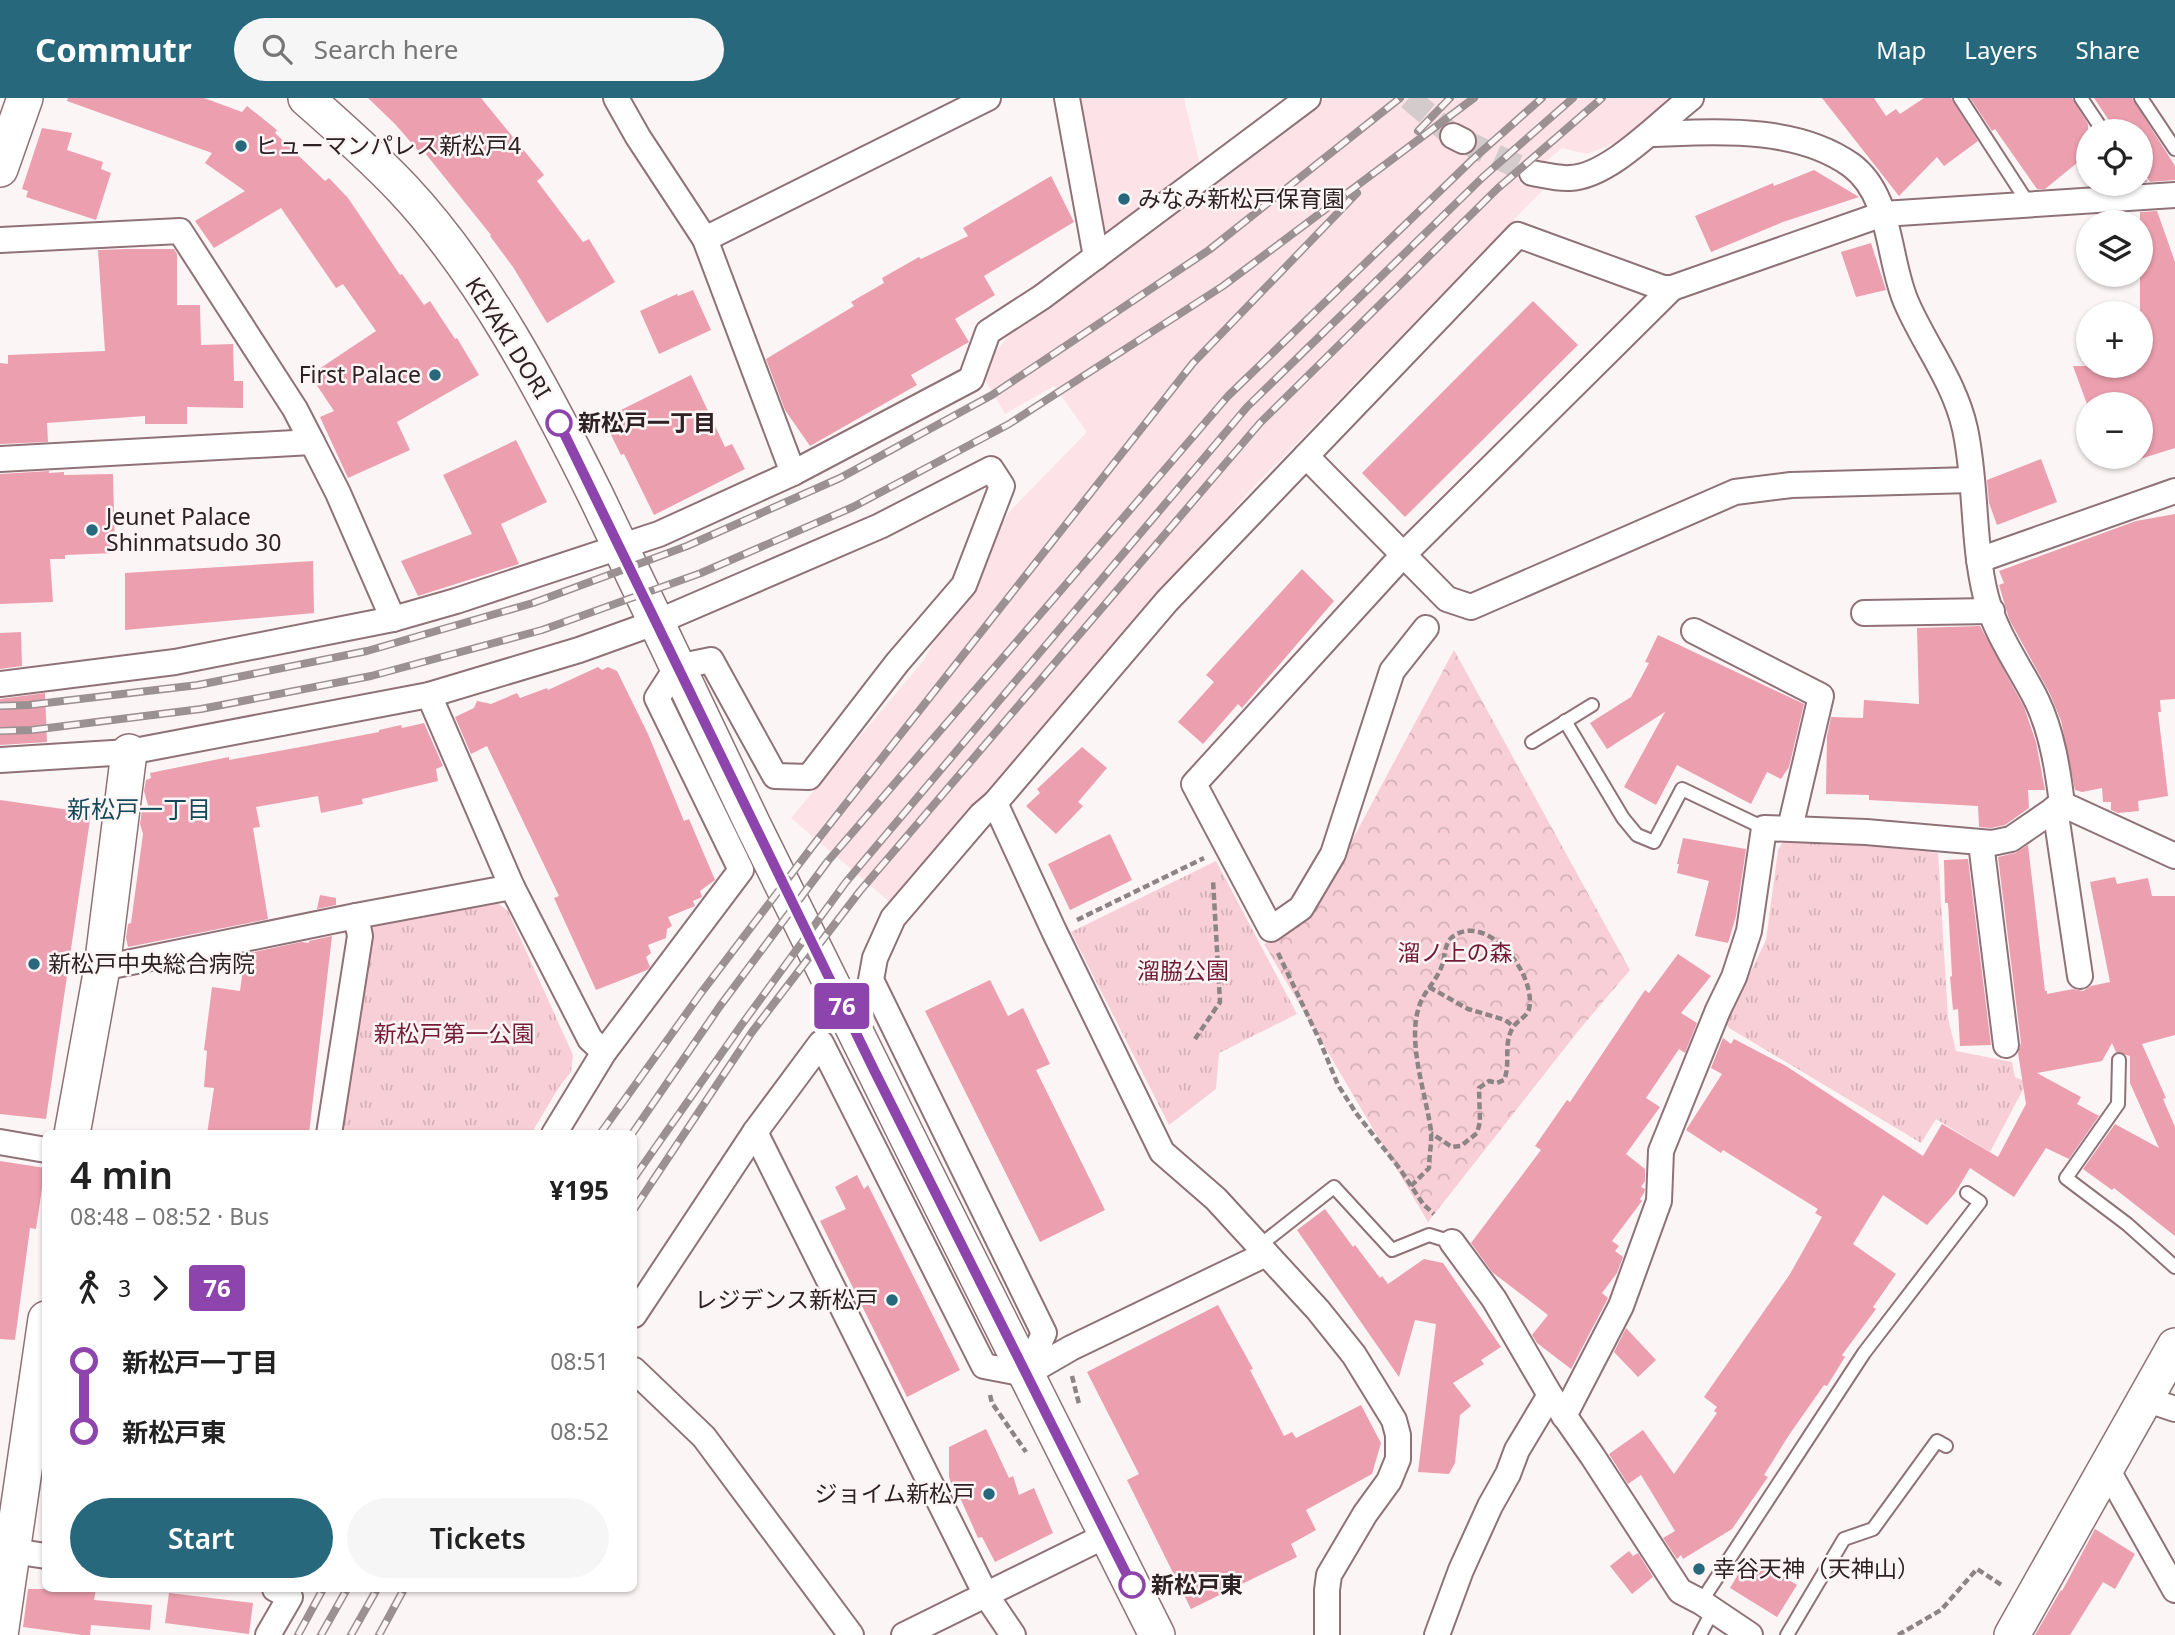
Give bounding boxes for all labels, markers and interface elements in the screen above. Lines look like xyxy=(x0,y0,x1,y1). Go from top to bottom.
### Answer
search box xyxy=(234,18,724,81)
text: Commutr xyxy=(35,27,192,72)
icon: search xyxy=(258,30,296,68)
text: Search here xyxy=(314,31,458,67)
text: Map xyxy=(1876,33,1926,66)
text: Layers xyxy=(1964,33,2038,66)
text: Share xyxy=(2076,33,2140,66)
map controls xyxy=(2076,119,2153,469)
button: locate xyxy=(2076,119,2153,196)
place label: ヒューマンパレス新松戸4 xyxy=(255,129,521,161)
marker: ヒューマンパレス新松戸4 xyxy=(233,138,249,154)
place label: みなみ新松戸保育園 xyxy=(1138,182,1345,214)
marker: みなみ新松戸保育園 xyxy=(1116,191,1132,207)
button: layers xyxy=(2076,210,2153,287)
street label: KEYAKI DORI xyxy=(459,270,559,405)
button: + xyxy=(2076,301,2153,378)
place label: First Palace xyxy=(299,358,421,390)
marker: First Palace xyxy=(427,367,443,383)
button: − xyxy=(2076,392,2153,469)
place label: 新松戸一丁目 xyxy=(578,406,716,438)
marker: 新松戸一丁目 xyxy=(546,410,572,436)
place label: Jeunet Palace Shinmatsudo 30 xyxy=(104,500,281,558)
marker: Jeunet Palace Shinmatsudo 30 xyxy=(84,522,100,538)
district label: 新松戸一丁目 xyxy=(67,792,211,825)
park label: 溜ノ上の森 xyxy=(1398,936,1513,968)
place label: 新松戸中央総合病院 xyxy=(48,947,255,979)
park label: 溜脇公園 xyxy=(1137,954,1229,986)
marker: 新松戸中央総合病院 xyxy=(26,956,42,972)
line badge: 76 xyxy=(810,983,874,1029)
text: 76 xyxy=(828,989,856,1022)
park label: 新松戸第一公園 xyxy=(374,1017,535,1049)
text: 4 min xyxy=(70,1148,173,1200)
text: ¥195 xyxy=(550,1172,609,1208)
text: 08:48 – 08:52 · Bus xyxy=(70,1200,269,1232)
icon: walk xyxy=(70,1269,108,1307)
icon: forward xyxy=(141,1269,179,1307)
text: 76 xyxy=(203,1271,231,1304)
text: 3 xyxy=(118,1272,131,1304)
place label: レジデンス新松戸 xyxy=(694,1283,878,1315)
marker: レジデンス新松戸 xyxy=(884,1292,900,1308)
text: 新松戸一丁目 xyxy=(122,1344,278,1380)
text: 08:51 xyxy=(550,1345,609,1377)
text: 新松戸東 xyxy=(122,1414,226,1450)
text: 08:52 xyxy=(550,1415,609,1447)
place label: ジョイム新松戸 xyxy=(814,1477,975,1509)
marker: ジョイム新松戸 xyxy=(981,1486,997,1502)
button: Start xyxy=(70,1498,333,1578)
button: Tickets xyxy=(347,1498,609,1578)
place label: 幸谷天神（天神山） xyxy=(1713,1552,1920,1584)
marker: 幸谷天神（天神山） xyxy=(1691,1561,1707,1577)
place label: 新松戸東 xyxy=(1151,1568,1243,1600)
marker: 新松戸東 xyxy=(1119,1572,1145,1598)

